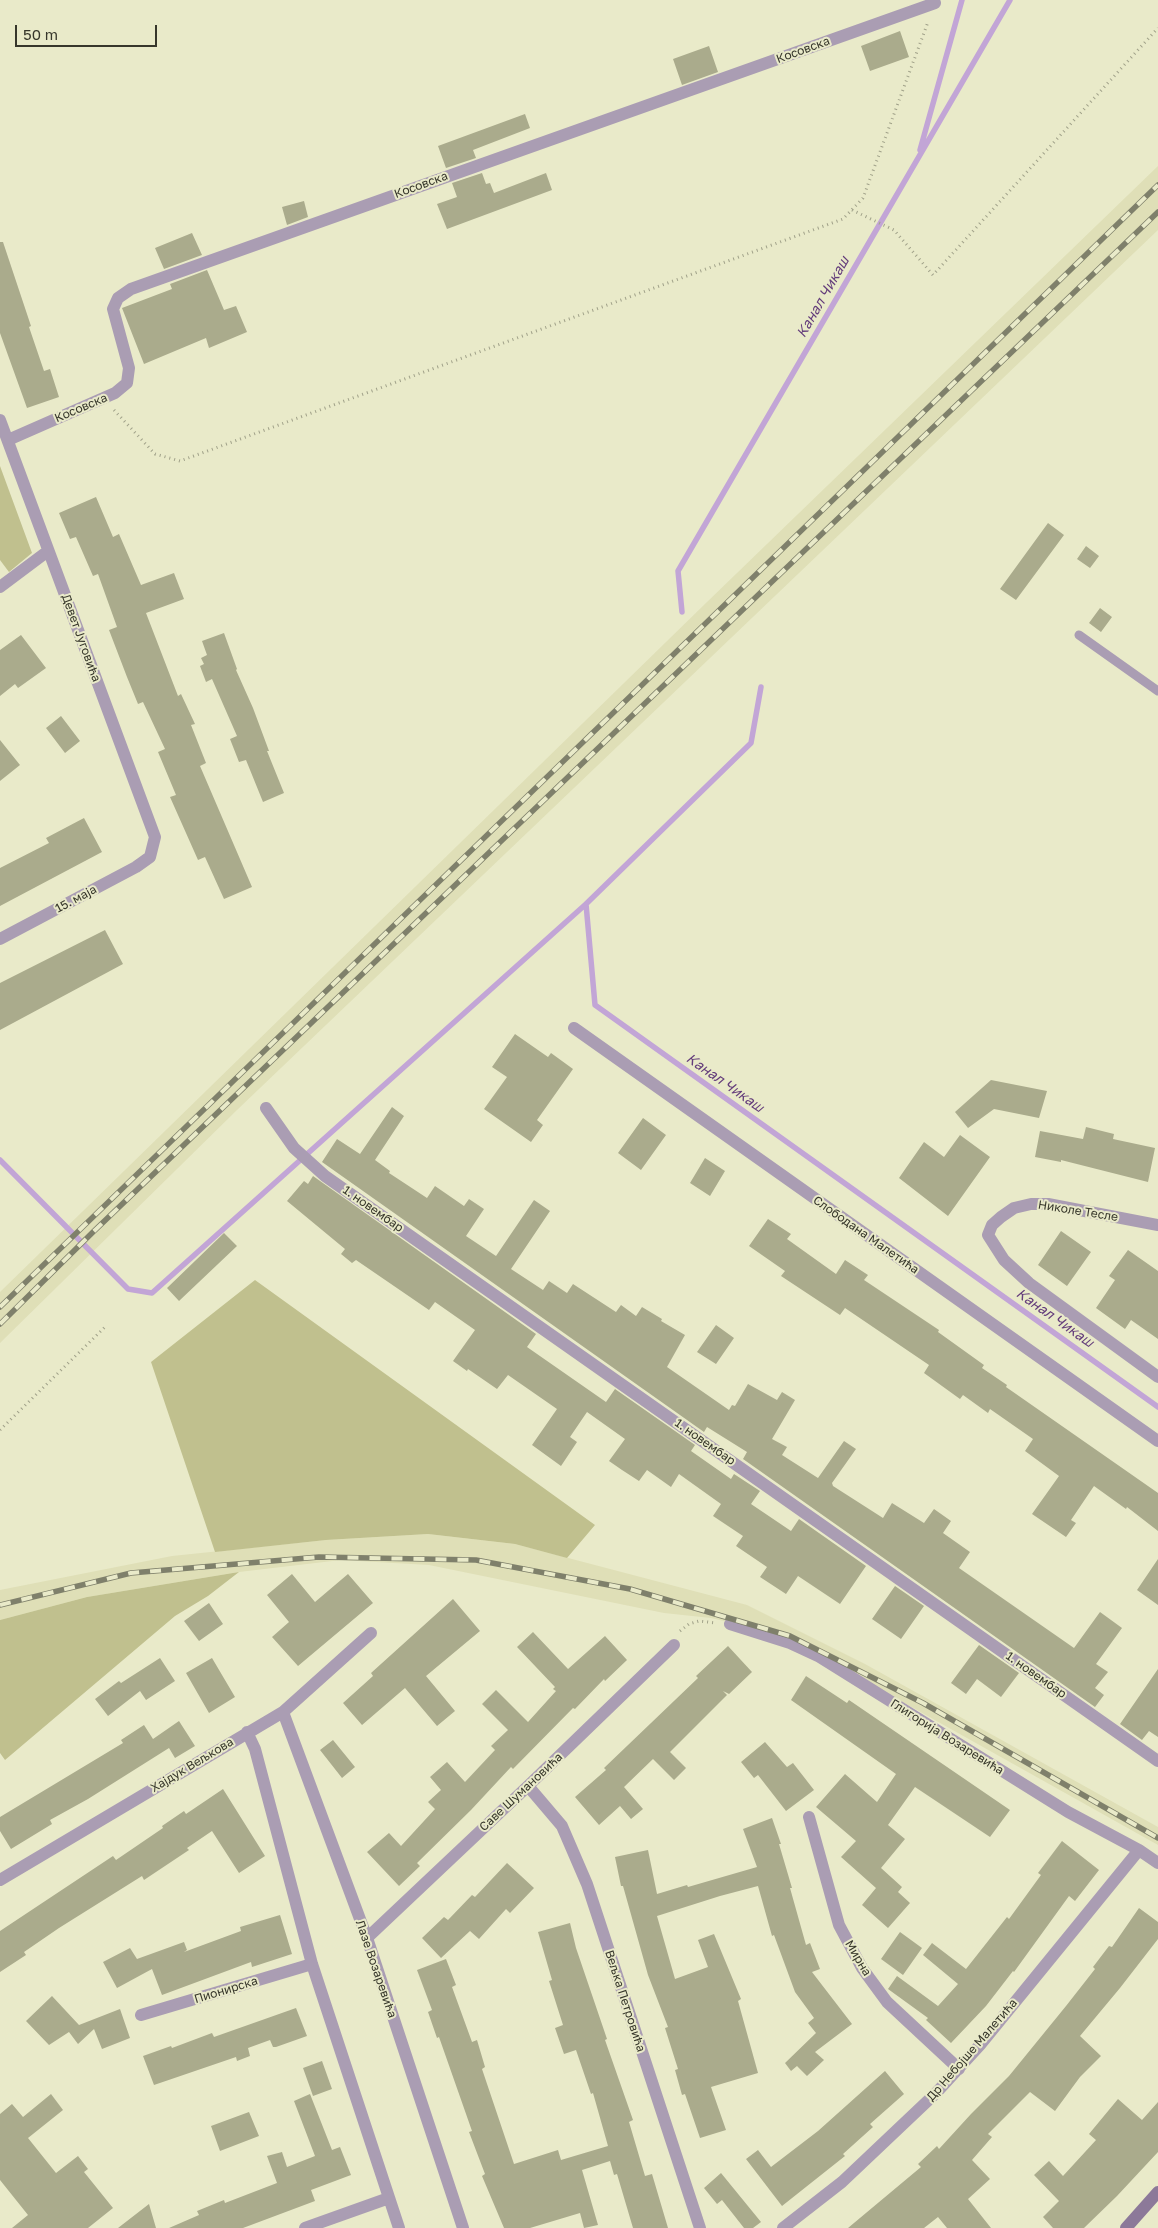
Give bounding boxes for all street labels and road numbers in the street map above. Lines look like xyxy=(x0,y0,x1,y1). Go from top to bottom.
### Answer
street label: Косовска xyxy=(774,34,832,66)
street label: Косовска xyxy=(392,169,450,201)
street label: Косовска xyxy=(52,390,110,426)
street label: Девет Југовића xyxy=(58,592,104,684)
street label: 15. маја xyxy=(53,882,99,916)
street label: 1. новембар xyxy=(340,1183,406,1235)
street label: Слободана Малетића xyxy=(810,1193,922,1277)
street label: Николе Тесле xyxy=(1037,1198,1119,1224)
street label: 1. новембар xyxy=(672,1416,738,1468)
street label: 1. новембар xyxy=(1003,1649,1069,1701)
street label: Глигорија Возаревића xyxy=(888,1696,1006,1778)
street label: Хајдук Вељкова xyxy=(148,1735,236,1795)
street label: Саве Шумановића xyxy=(476,1750,566,1834)
street label: Лазе Возаревића xyxy=(352,1918,400,2020)
street label: Мирна xyxy=(842,1938,874,1978)
street label: Вељка Петровића xyxy=(602,1948,648,2054)
street label: Пионирска xyxy=(193,1974,259,2006)
street label: Др Небојше Малетића xyxy=(924,1996,1020,2104)

